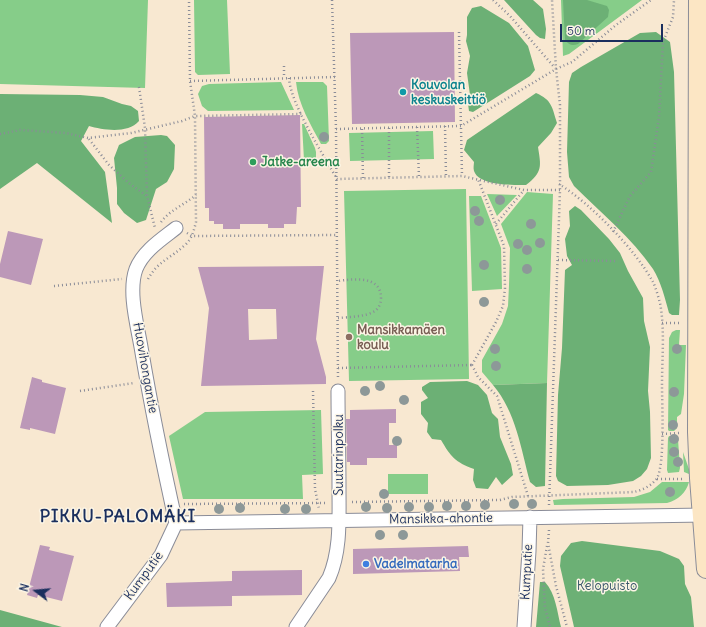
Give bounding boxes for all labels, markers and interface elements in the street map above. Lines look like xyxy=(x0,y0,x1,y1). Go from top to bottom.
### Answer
scale bar xyxy=(562,16,665,42)
text: 50 m xyxy=(567,23,595,38)
place label: Kouvolan keskuskeittiö xyxy=(411,77,486,108)
marker: Kouvolan keskuskeittiö xyxy=(398,87,408,97)
place label: Jatke-areena xyxy=(261,154,340,170)
marker: Jatke-areena xyxy=(248,157,258,167)
street label: Huovihongantie xyxy=(129,321,161,415)
place label: Mansikkamäen koulu xyxy=(357,322,445,353)
marker: Mansikkamäen koulu xyxy=(344,332,354,342)
street label: Suutarinpolku xyxy=(331,414,347,496)
district label: PIKKU-PALOMÄKI xyxy=(40,507,196,527)
street label: Mansikka-ahontie xyxy=(389,510,493,528)
street label: Kumputie xyxy=(518,544,536,600)
street label: Kumputie xyxy=(121,549,167,603)
place label: Vadelmatarha xyxy=(374,556,457,572)
marker: Vadelmatarha xyxy=(361,559,371,569)
north arrow xyxy=(16,571,56,611)
park label: Kelopuisto xyxy=(577,578,637,594)
text: N xyxy=(17,582,32,593)

